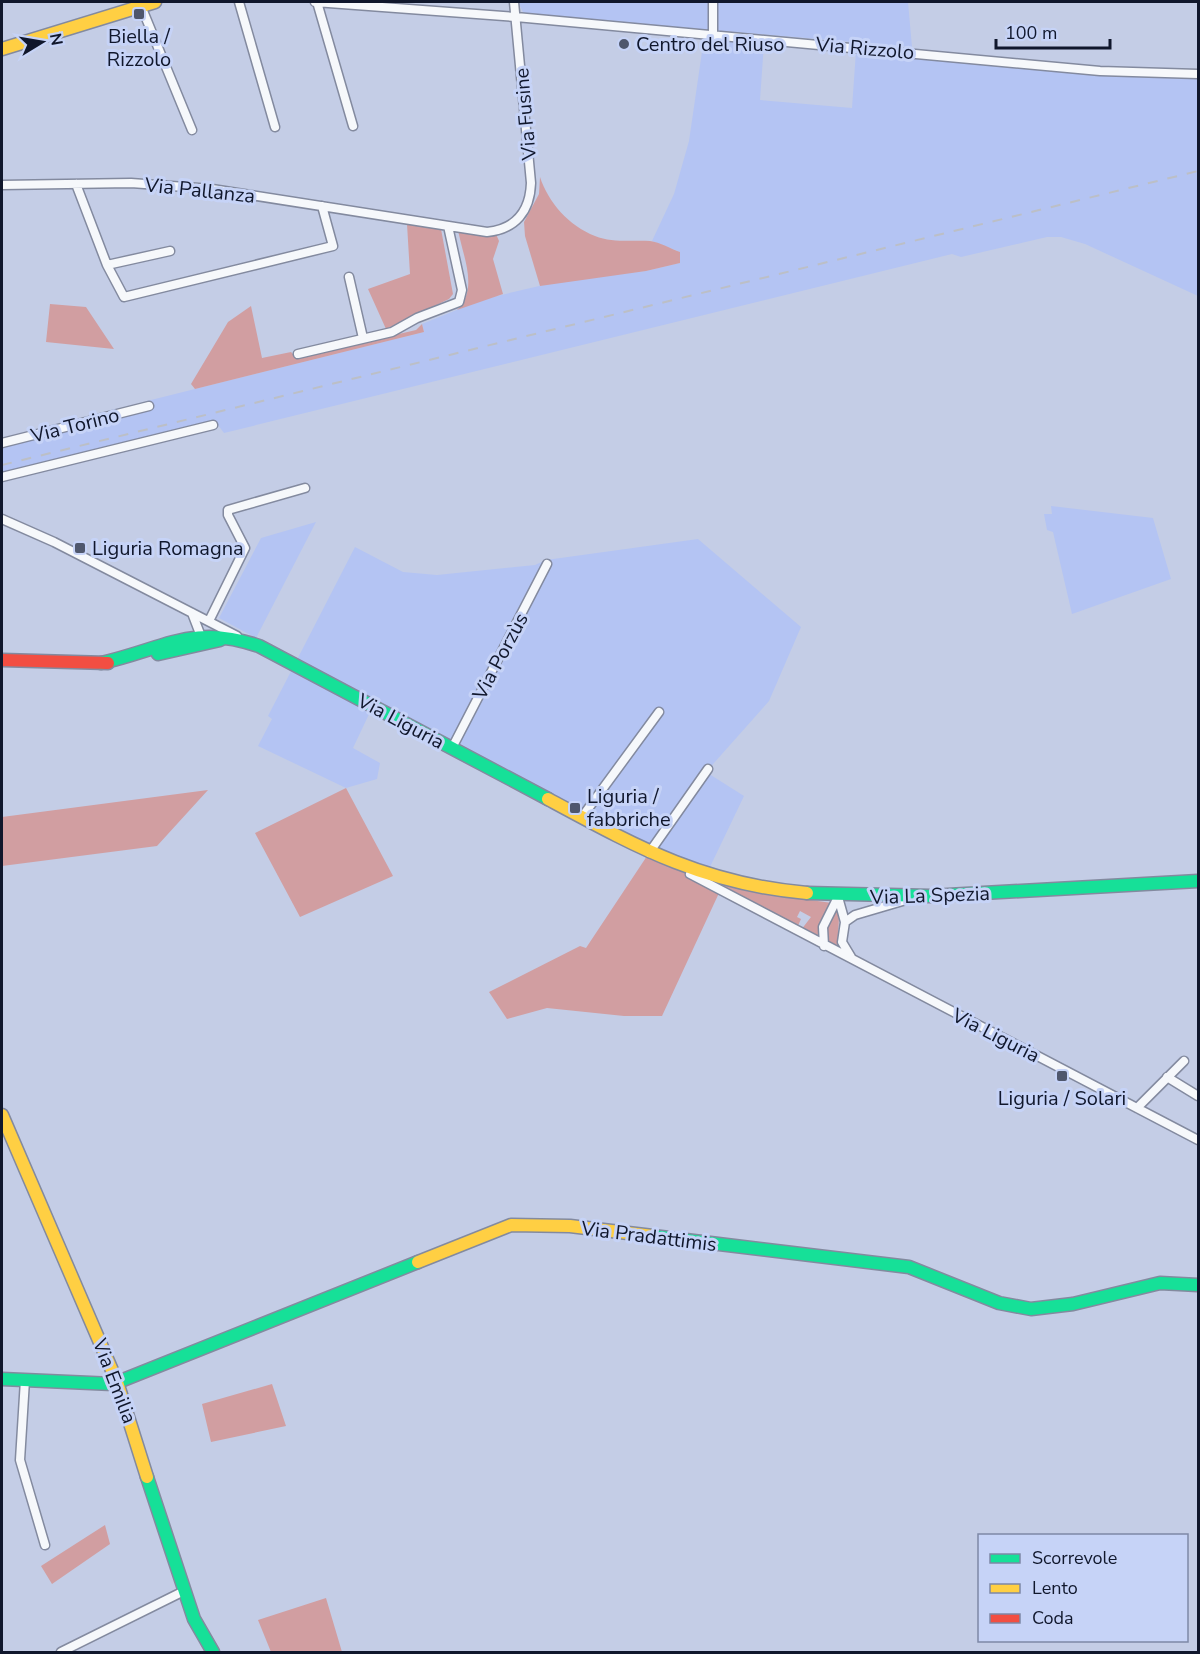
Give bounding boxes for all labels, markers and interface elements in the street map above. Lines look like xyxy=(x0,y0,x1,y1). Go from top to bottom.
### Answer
marker: Biella / Rizzolo xyxy=(132,7,146,21)
north arrow xyxy=(12,12,72,72)
scale bar xyxy=(996,12,1110,50)
text: 100 m xyxy=(1005,21,1057,45)
place label: Biella / Rizzolo xyxy=(107,23,171,73)
text: N xyxy=(44,31,68,47)
place label: Centro del Riuso xyxy=(636,31,784,58)
street label: Via Rizzolo xyxy=(814,31,915,66)
marker: Centro del Riuso xyxy=(617,37,631,51)
street label: Via Fusine xyxy=(508,67,543,162)
street label: Via Pallanza xyxy=(143,171,256,210)
street label: Via Torino xyxy=(27,401,122,450)
place label: Liguria Romagna xyxy=(92,535,244,562)
marker: Liguria Romagna xyxy=(73,541,87,555)
street label: Via Porzùs xyxy=(466,608,535,705)
street label: Via Liguria xyxy=(352,687,449,756)
place label: Liguria / fabbriche xyxy=(587,783,671,833)
marker: Liguria / fabbriche xyxy=(568,801,582,815)
street label: Via La Spezia xyxy=(869,880,990,911)
street label: Via Liguria xyxy=(946,1001,1044,1069)
marker: Liguria / Solari xyxy=(1055,1069,1069,1083)
place label: Liguria / Solari xyxy=(998,1085,1126,1112)
street label: Via Pradattimis xyxy=(579,1215,718,1258)
street label: Via Emilia xyxy=(86,1334,143,1427)
legend xyxy=(978,1534,1188,1642)
text: Scorrevole xyxy=(1032,1546,1117,1570)
text: Lento xyxy=(1032,1576,1078,1600)
text: Coda xyxy=(1032,1606,1074,1630)

